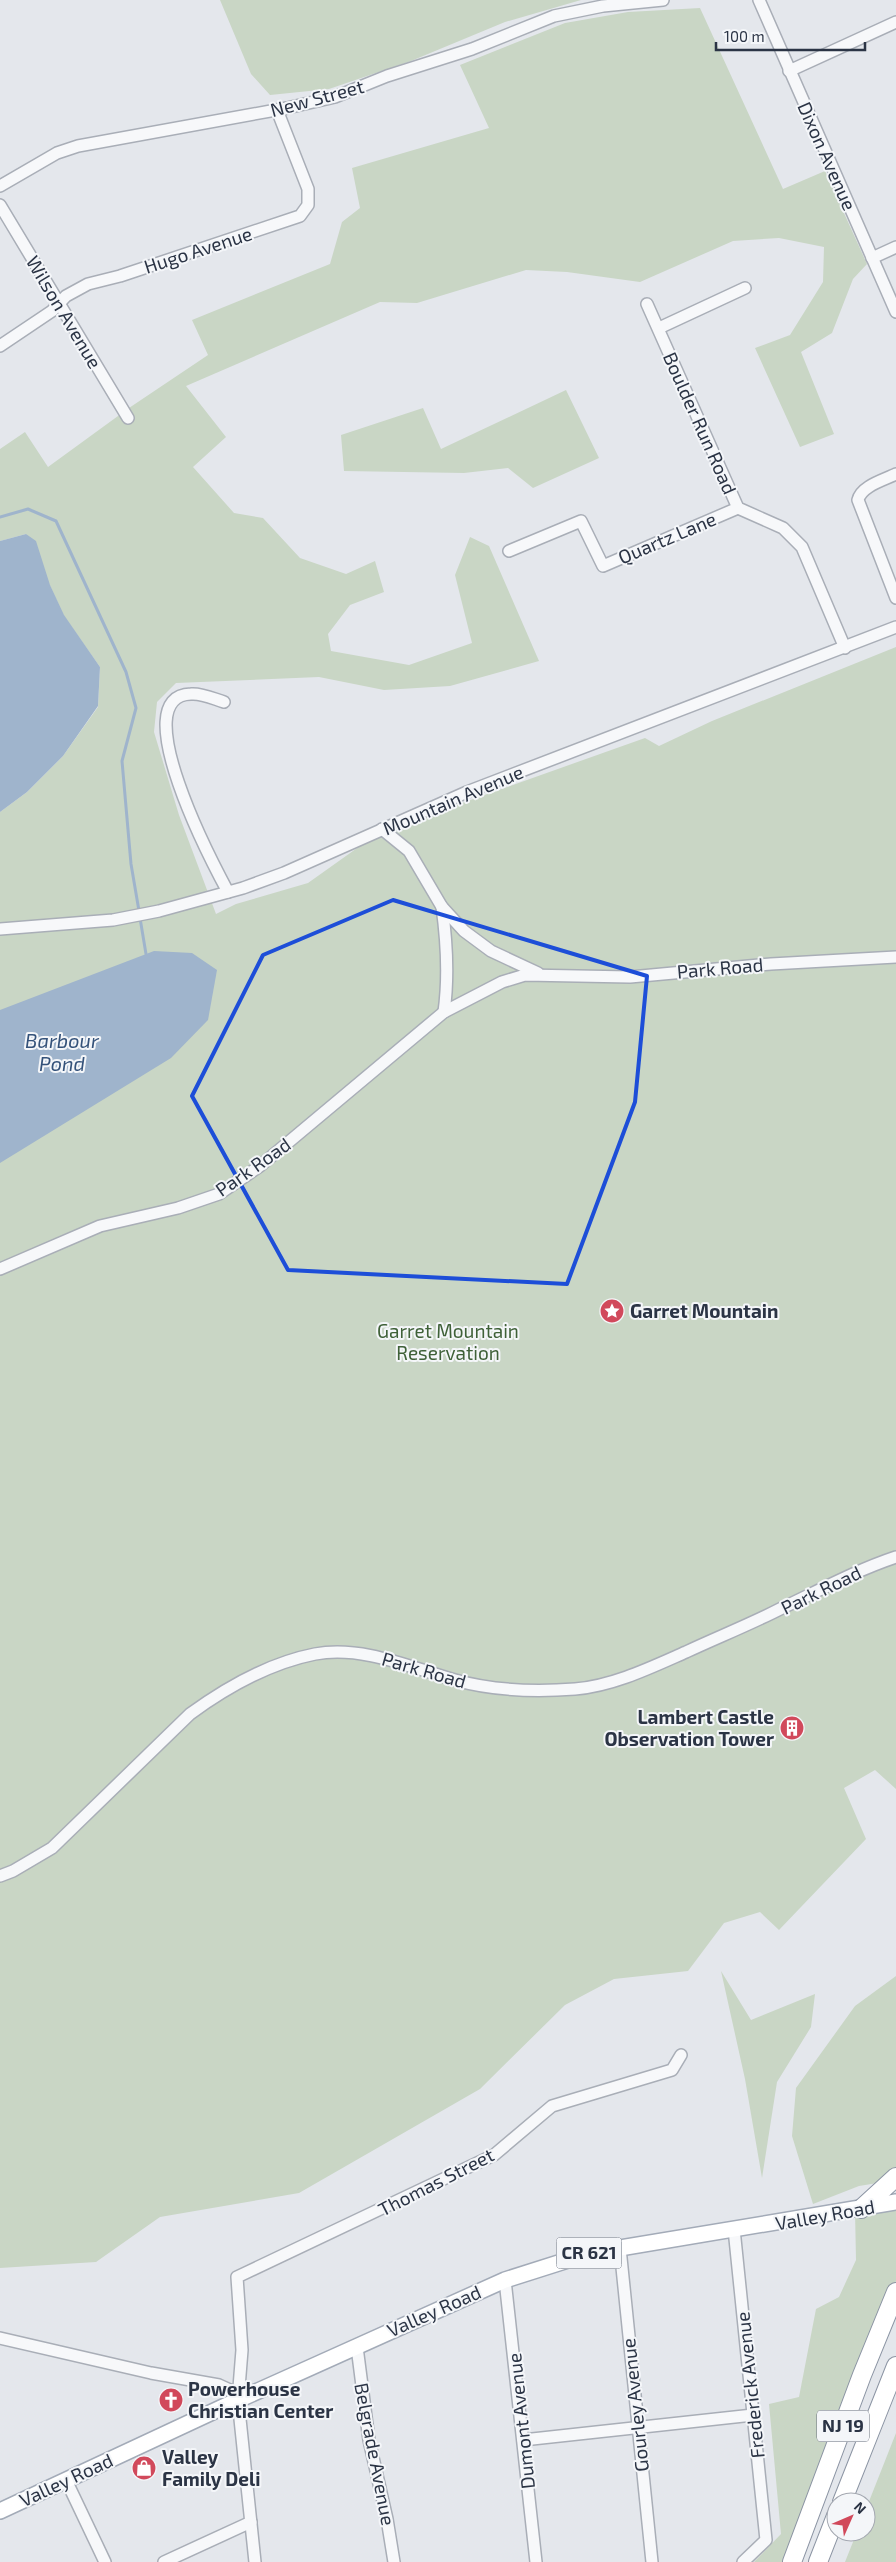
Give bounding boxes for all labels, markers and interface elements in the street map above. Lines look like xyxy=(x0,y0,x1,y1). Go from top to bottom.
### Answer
scale bar xyxy=(716,20,865,52)
text: 100 m xyxy=(724,27,765,45)
street label: New Street xyxy=(268,74,366,121)
street label: Dixon Avenue xyxy=(793,98,862,214)
street label: Hugo Avenue xyxy=(141,221,255,278)
street label: Wilson Avenue xyxy=(22,251,107,372)
street label: Boulder Run Road xyxy=(659,348,742,497)
street label: Quartz Lane xyxy=(614,507,719,568)
street label: Mountain Avenue xyxy=(379,760,526,839)
street label: Park Road xyxy=(676,952,764,983)
water label: Barbour Pond xyxy=(25,1028,100,1075)
street label: Park Road xyxy=(211,1132,295,1201)
place icon: Garret Mountain xyxy=(599,1298,625,1324)
place label: Garret Mountain xyxy=(630,1299,778,1322)
park label: Garret Mountain Reservation xyxy=(377,1319,519,1364)
street label: Park Road xyxy=(777,1560,865,1619)
street label: Park Road xyxy=(379,1647,469,1693)
place label: Lambert Castle Observation Tower xyxy=(604,1705,774,1750)
building icon: Lambert Castle Observation Tower xyxy=(779,1715,805,1741)
street label: Thomas Street xyxy=(374,2143,497,2221)
street label: Valley Road xyxy=(773,2194,876,2235)
road number: CR 621 xyxy=(556,2238,622,2268)
street label: Valley Road xyxy=(383,2280,484,2341)
street label: Frederick Avenue xyxy=(730,2311,769,2459)
street label: Gourley Avenue xyxy=(616,2337,653,2473)
street label: Dumont Avenue xyxy=(502,2352,539,2490)
place label: Powerhouse Christian Center xyxy=(188,2377,333,2422)
street label: Belgrade Avenue xyxy=(350,2381,401,2527)
church icon: Powerhouse Christian Center xyxy=(158,2387,184,2413)
road number: NJ 19 xyxy=(817,2410,869,2442)
place label: Valley Family Deli xyxy=(162,2445,260,2491)
street label: Valley Road xyxy=(15,2448,116,2511)
shop icon: Valley Family Deli xyxy=(131,2455,157,2481)
north arrow xyxy=(826,2492,876,2542)
text: N xyxy=(851,2498,870,2517)

